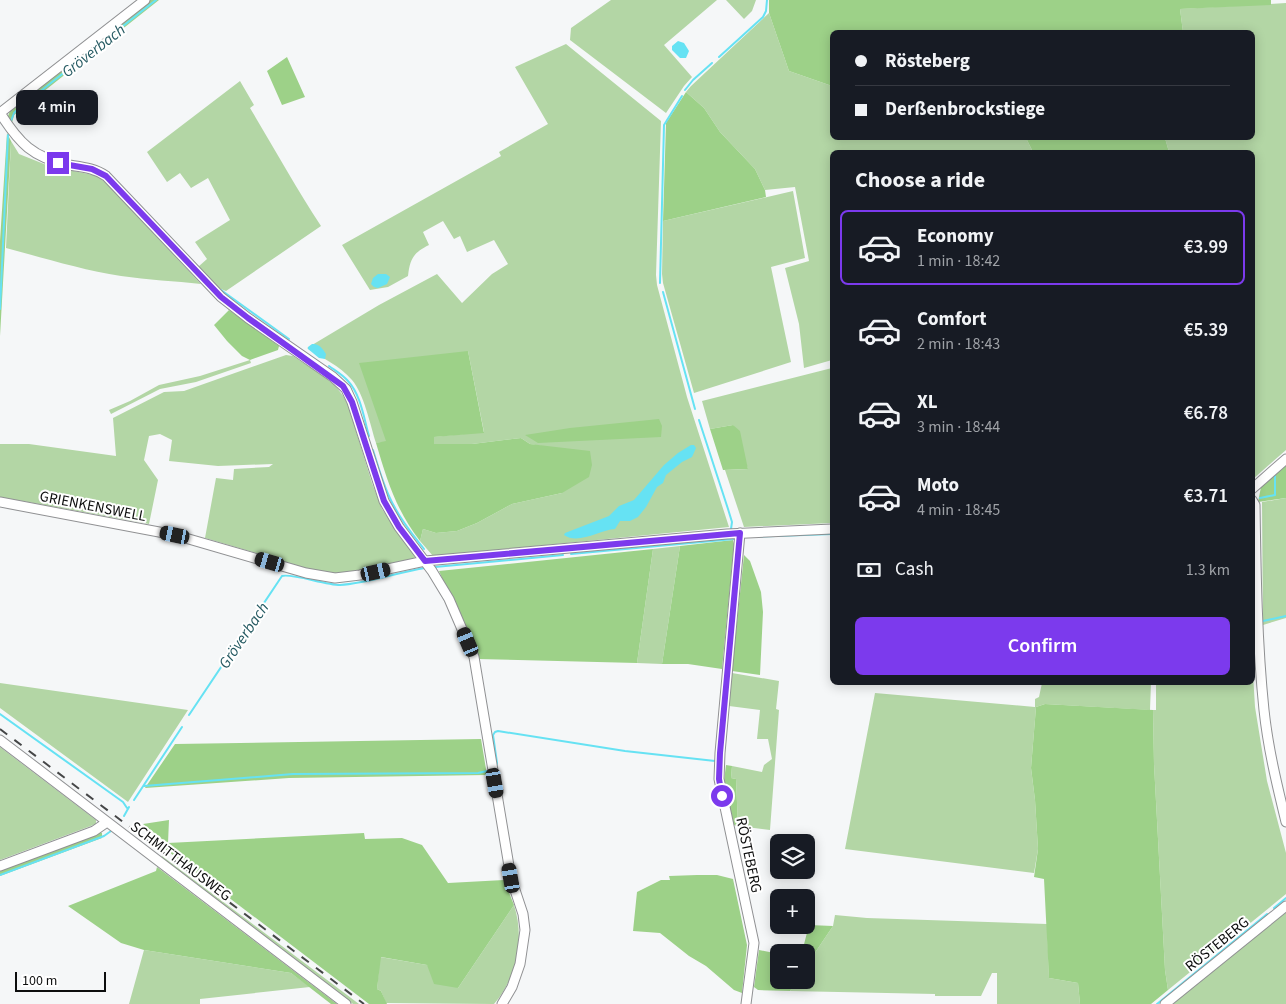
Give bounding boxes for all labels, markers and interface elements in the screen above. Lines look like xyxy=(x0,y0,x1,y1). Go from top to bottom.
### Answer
water label: Gröverbach xyxy=(57,19,130,83)
text: Rösteberg xyxy=(885,48,970,75)
callout: 4 min xyxy=(17,90,99,126)
text: 4 min xyxy=(38,96,76,118)
text: Derßenbrockstiege xyxy=(885,96,1045,123)
route end xyxy=(47,152,69,174)
text: Choose a ride xyxy=(855,164,985,196)
text: Economy xyxy=(917,223,994,250)
icon: car xyxy=(857,225,902,270)
text: €3.99 xyxy=(1184,234,1228,261)
text: 1 min · 18:42 xyxy=(917,250,1000,272)
text: Comfort xyxy=(917,306,987,333)
icon: car xyxy=(857,308,902,353)
text: €5.39 xyxy=(1184,317,1228,344)
text: 2 min · 18:43 xyxy=(917,333,1000,355)
text: XL xyxy=(917,389,938,416)
icon: car xyxy=(857,391,902,436)
text: €6.78 xyxy=(1184,400,1228,427)
text: 3 min · 18:44 xyxy=(917,416,1000,438)
text: Moto xyxy=(917,472,959,499)
icon: car xyxy=(857,474,902,519)
text: €3.71 xyxy=(1184,483,1228,510)
street label: GRIENKENSWELL xyxy=(38,486,148,527)
text: 4 min · 18:45 xyxy=(917,499,1000,521)
car xyxy=(158,525,191,545)
car xyxy=(253,551,286,573)
icon: cash xyxy=(855,556,883,584)
text: Cash xyxy=(895,556,934,583)
text: 1.3 km xyxy=(1186,559,1230,581)
car xyxy=(359,561,392,583)
water label: Gröverbach xyxy=(214,598,274,673)
button: Confirm xyxy=(855,617,1230,675)
car xyxy=(455,625,480,659)
car xyxy=(485,767,504,799)
route start xyxy=(711,785,733,807)
street label: RÖSTEBERG xyxy=(730,815,767,895)
street label: SCHMITTHAUSWEG xyxy=(126,816,236,906)
map controls xyxy=(770,834,815,989)
button: layers xyxy=(770,834,815,879)
car xyxy=(501,862,520,894)
button: + xyxy=(770,889,815,934)
street label: RÖSTEBERG xyxy=(1181,912,1254,977)
button: − xyxy=(770,944,815,989)
scale bar xyxy=(15,969,106,992)
text: 100 m xyxy=(22,971,57,991)

